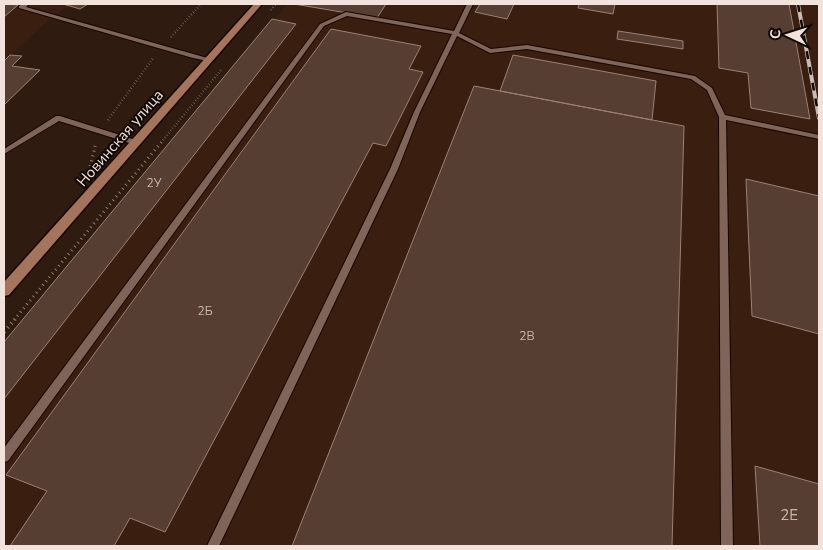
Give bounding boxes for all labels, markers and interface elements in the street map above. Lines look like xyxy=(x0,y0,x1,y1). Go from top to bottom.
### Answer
north arrow xyxy=(763,10,813,60)
text: С xyxy=(766,28,785,40)
street label: Новинская улица xyxy=(72,85,168,191)
house number: 2У xyxy=(147,175,162,191)
house number: 2Б xyxy=(197,303,213,319)
house number: 2В xyxy=(519,328,535,344)
house number: 2Е xyxy=(780,505,798,525)

